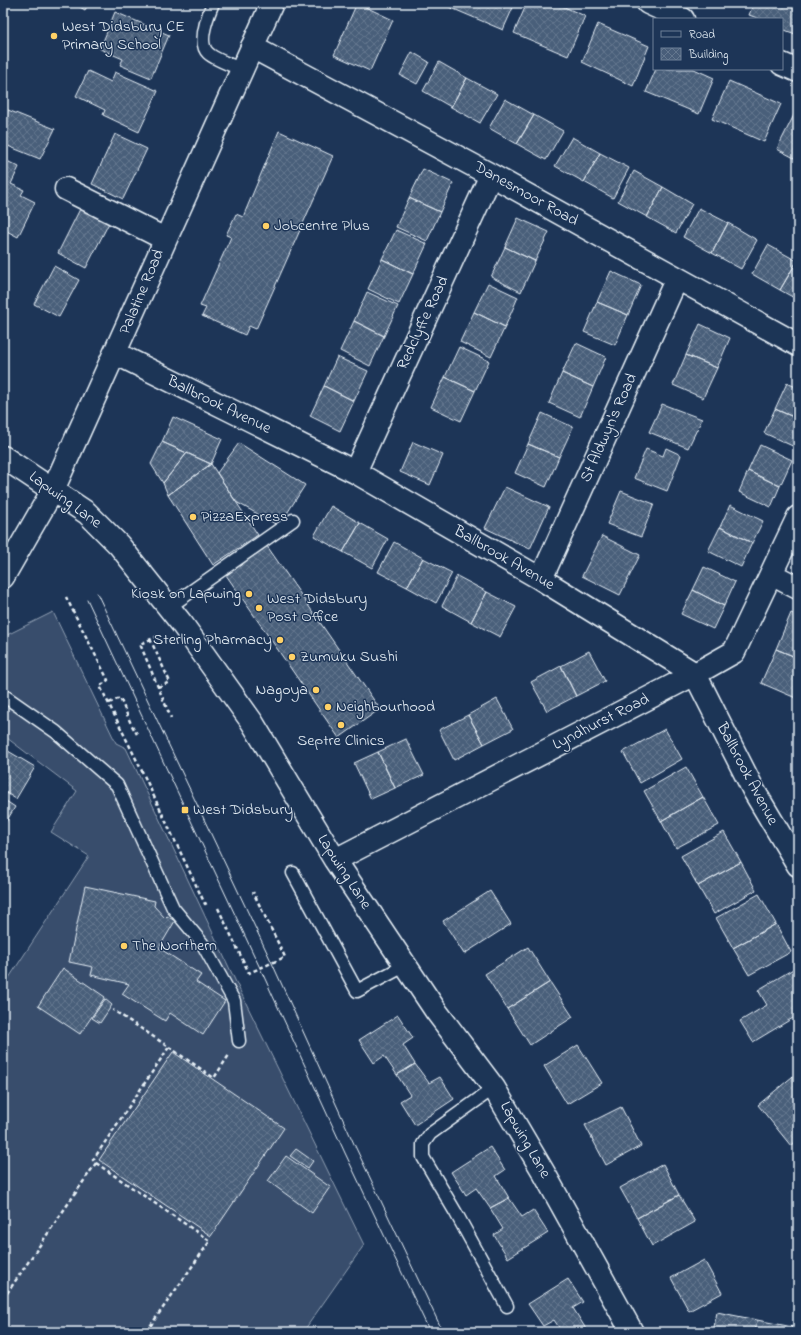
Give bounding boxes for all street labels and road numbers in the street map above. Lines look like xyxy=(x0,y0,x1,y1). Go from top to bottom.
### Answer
street label: Danesmoor Road xyxy=(468,155,583,233)
street label: Palatine Road xyxy=(113,246,171,338)
street label: Redclyffe Road xyxy=(391,272,455,374)
street label: Ballbrook Avenue xyxy=(162,369,276,441)
street label: St Aldwyn's Road xyxy=(574,370,644,486)
street label: Lapwing Lane xyxy=(23,465,107,535)
street label: Ballbrook Avenue xyxy=(448,519,560,597)
street label: Lyndhurst Road xyxy=(548,687,654,757)
street label: Ballbrook Avenue xyxy=(709,718,785,830)
street label: Lapwing Lane xyxy=(311,830,378,915)
street label: Lapwing Lane xyxy=(493,1097,557,1184)

